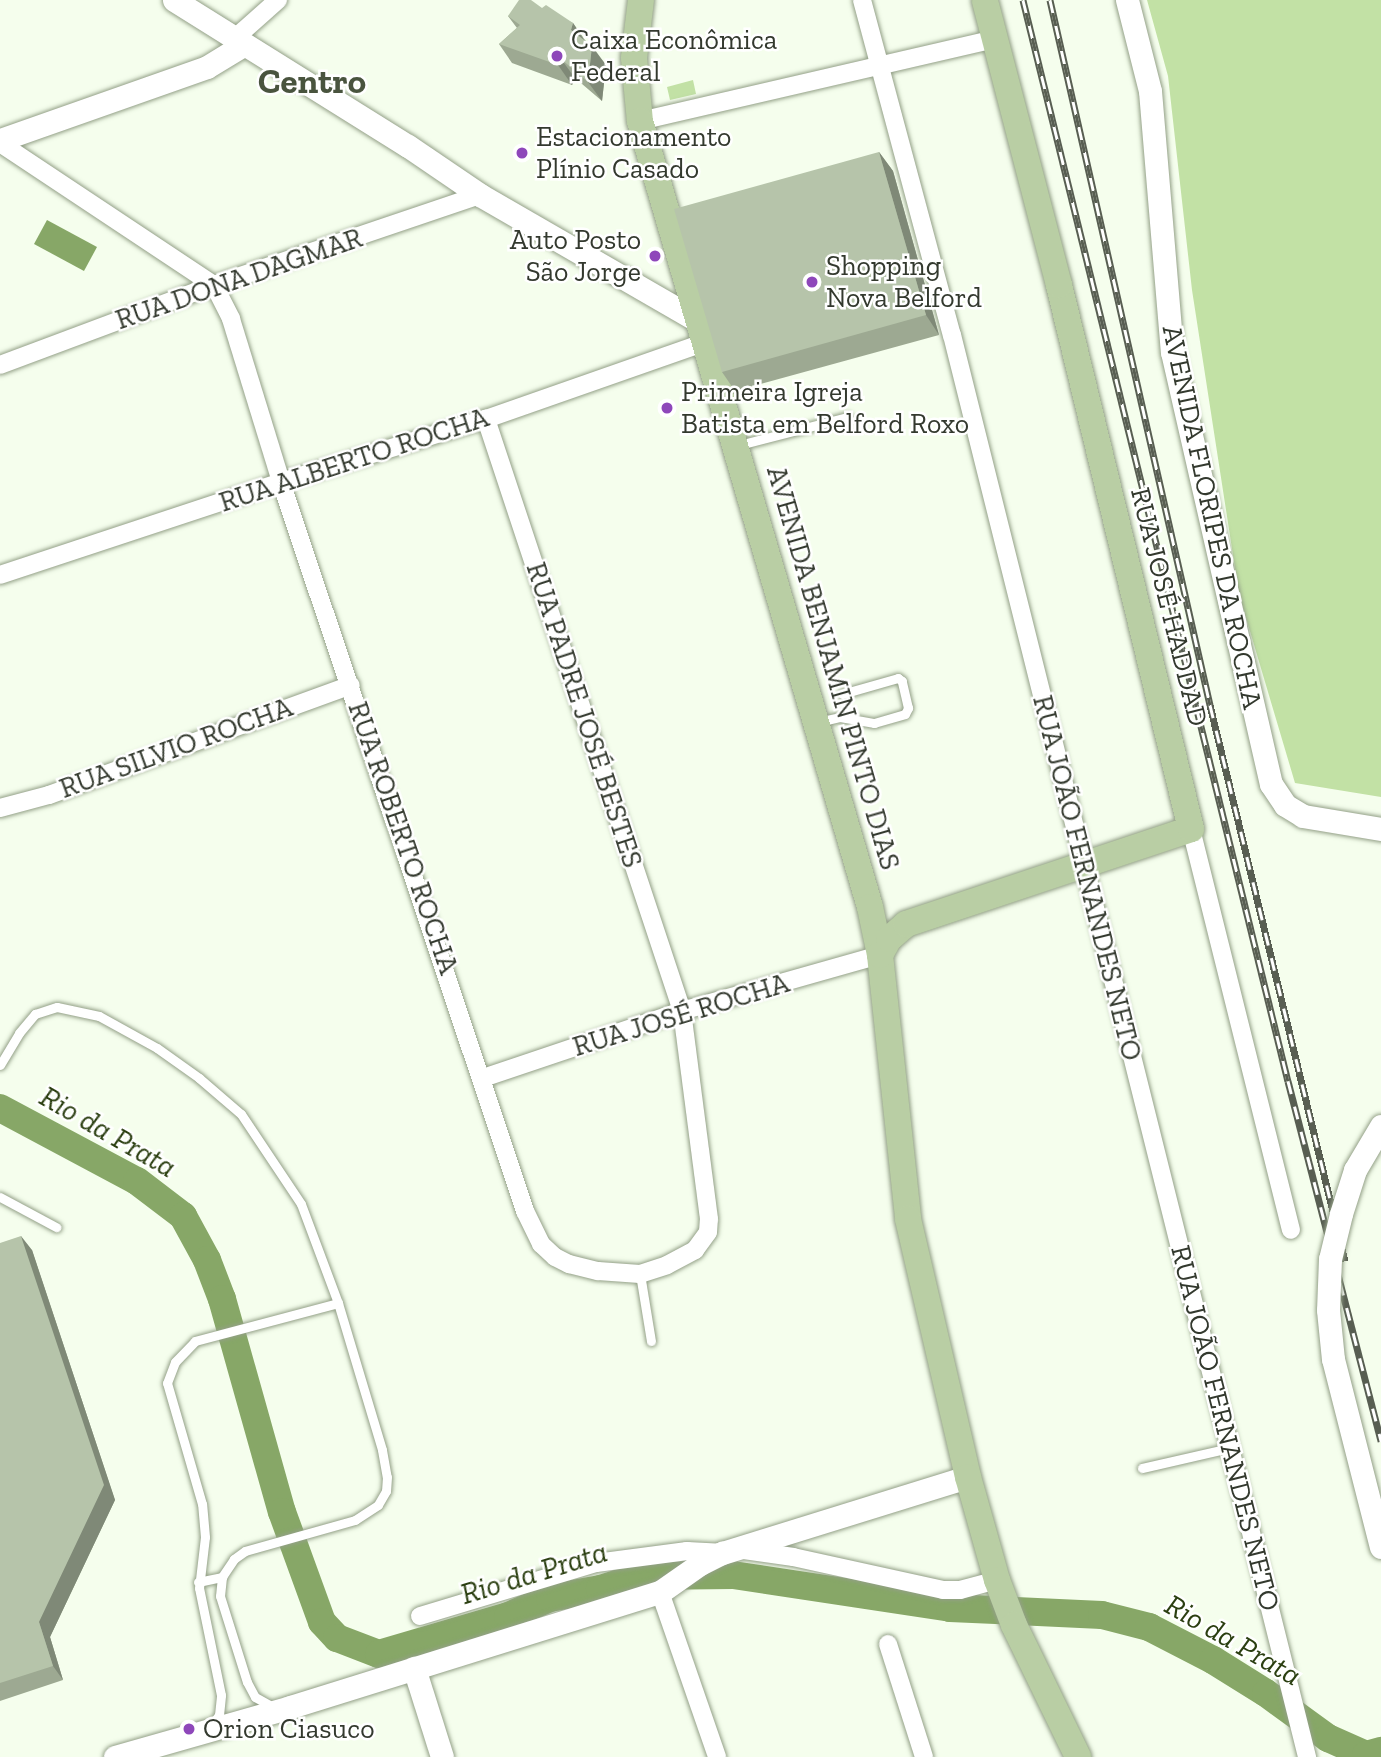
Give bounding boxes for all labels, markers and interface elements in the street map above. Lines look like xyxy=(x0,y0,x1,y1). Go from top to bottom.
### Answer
place label: Caixa Econômica Federal xyxy=(571,23,777,89)
marker: Caixa Econômica Federal xyxy=(549,48,565,64)
district label: Centro xyxy=(258,60,366,102)
place label: Estacionamento Plínio Casado xyxy=(536,120,731,186)
marker: Estacionamento Plínio Casado xyxy=(514,145,530,161)
street label: RUA DONA DAGMAR xyxy=(110,221,368,337)
place label: Auto Posto São Jorge xyxy=(510,223,641,289)
marker: Auto Posto São Jorge xyxy=(647,248,663,264)
place label: Shopping Nova Belford xyxy=(826,249,982,315)
marker: Shopping Nova Belford xyxy=(804,274,820,290)
street label: AVENIDA FLORIPES DA ROCHA xyxy=(1155,321,1269,713)
place label: Primeira Igreja Batista em Belford Roxo xyxy=(681,375,969,441)
street label: RUA ALBERTO ROCHA xyxy=(214,400,494,520)
marker: Primeira Igreja Batista em Belford Roxo xyxy=(659,400,675,416)
street label: AVENIDA BENJAMIN PINTO DIAS xyxy=(759,462,907,874)
street label: RUA JOSÉ HADDAD xyxy=(1123,483,1215,731)
street label: RUA PADRE JOSÉ BESTES xyxy=(519,557,649,873)
street label: RUA SILVIO ROCHA xyxy=(55,690,297,806)
street label: RUA JOÃO FERNANDES NETO xyxy=(1025,691,1149,1065)
street label: RUA ROBERTO ROCHA xyxy=(340,697,466,979)
street label: RUA JOSÉ ROCHA xyxy=(568,966,794,1064)
water label: Rio da Prata xyxy=(34,1079,182,1185)
street label: RUA JOÃO FERNANDES NETO xyxy=(1163,1241,1287,1615)
water label: Rio da Prata xyxy=(456,1534,612,1612)
water label: Rio da Prata xyxy=(1159,1587,1307,1693)
place label: Orion Ciasuco xyxy=(203,1712,374,1746)
marker: Orion Ciasuco xyxy=(181,1721,197,1737)

